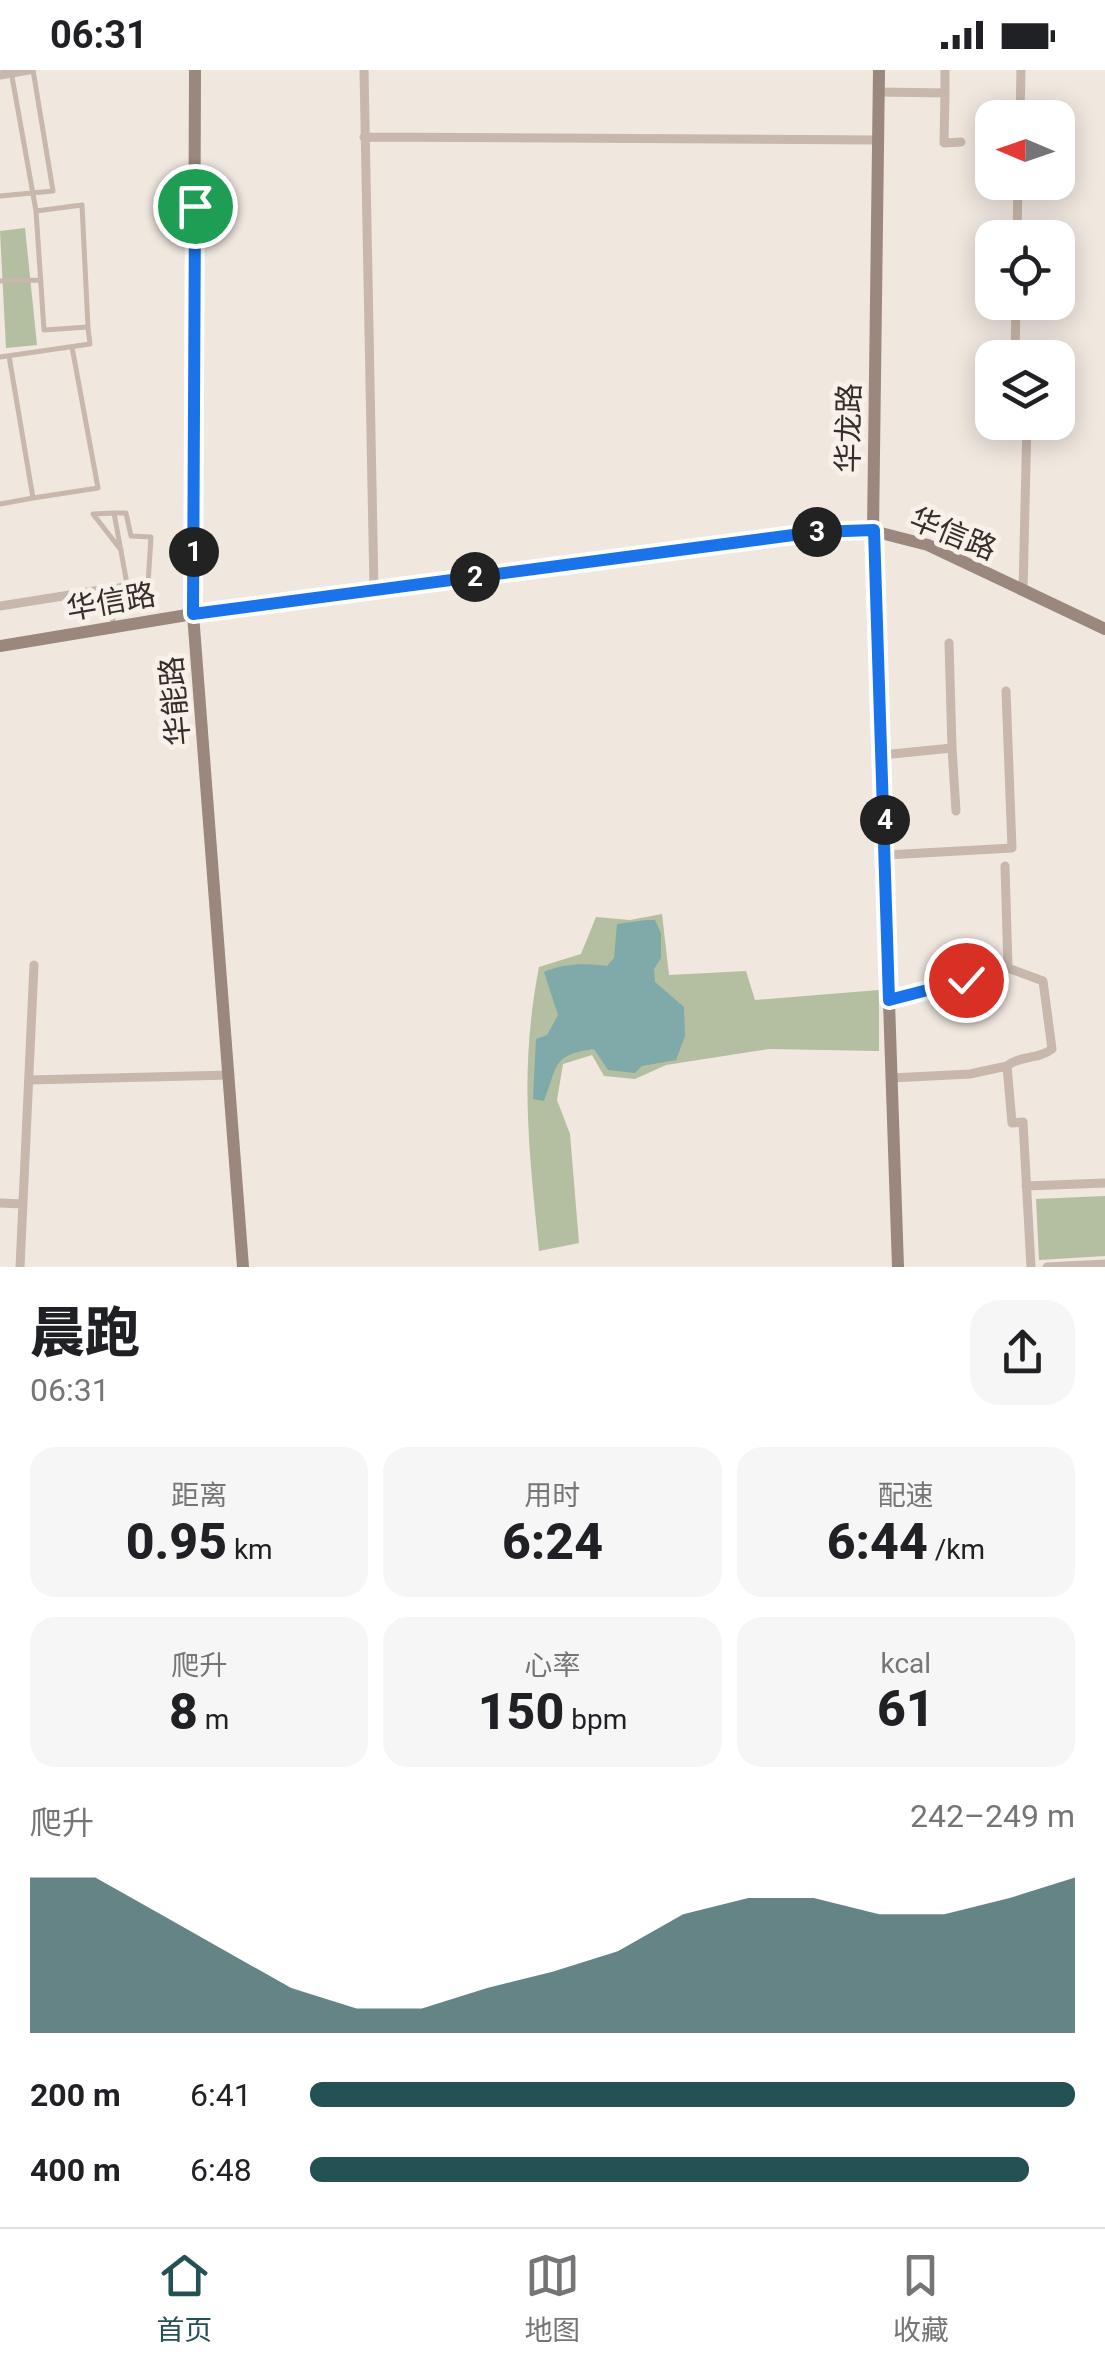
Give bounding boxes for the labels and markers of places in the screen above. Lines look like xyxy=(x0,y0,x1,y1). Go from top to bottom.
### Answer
pin xyxy=(153,164,238,249)
pin: 3 xyxy=(792,507,842,557)
pin: 1 xyxy=(169,527,219,577)
pin: 2 xyxy=(450,552,500,602)
pin: 4 xyxy=(860,795,910,845)
pin xyxy=(924,938,1009,1023)

